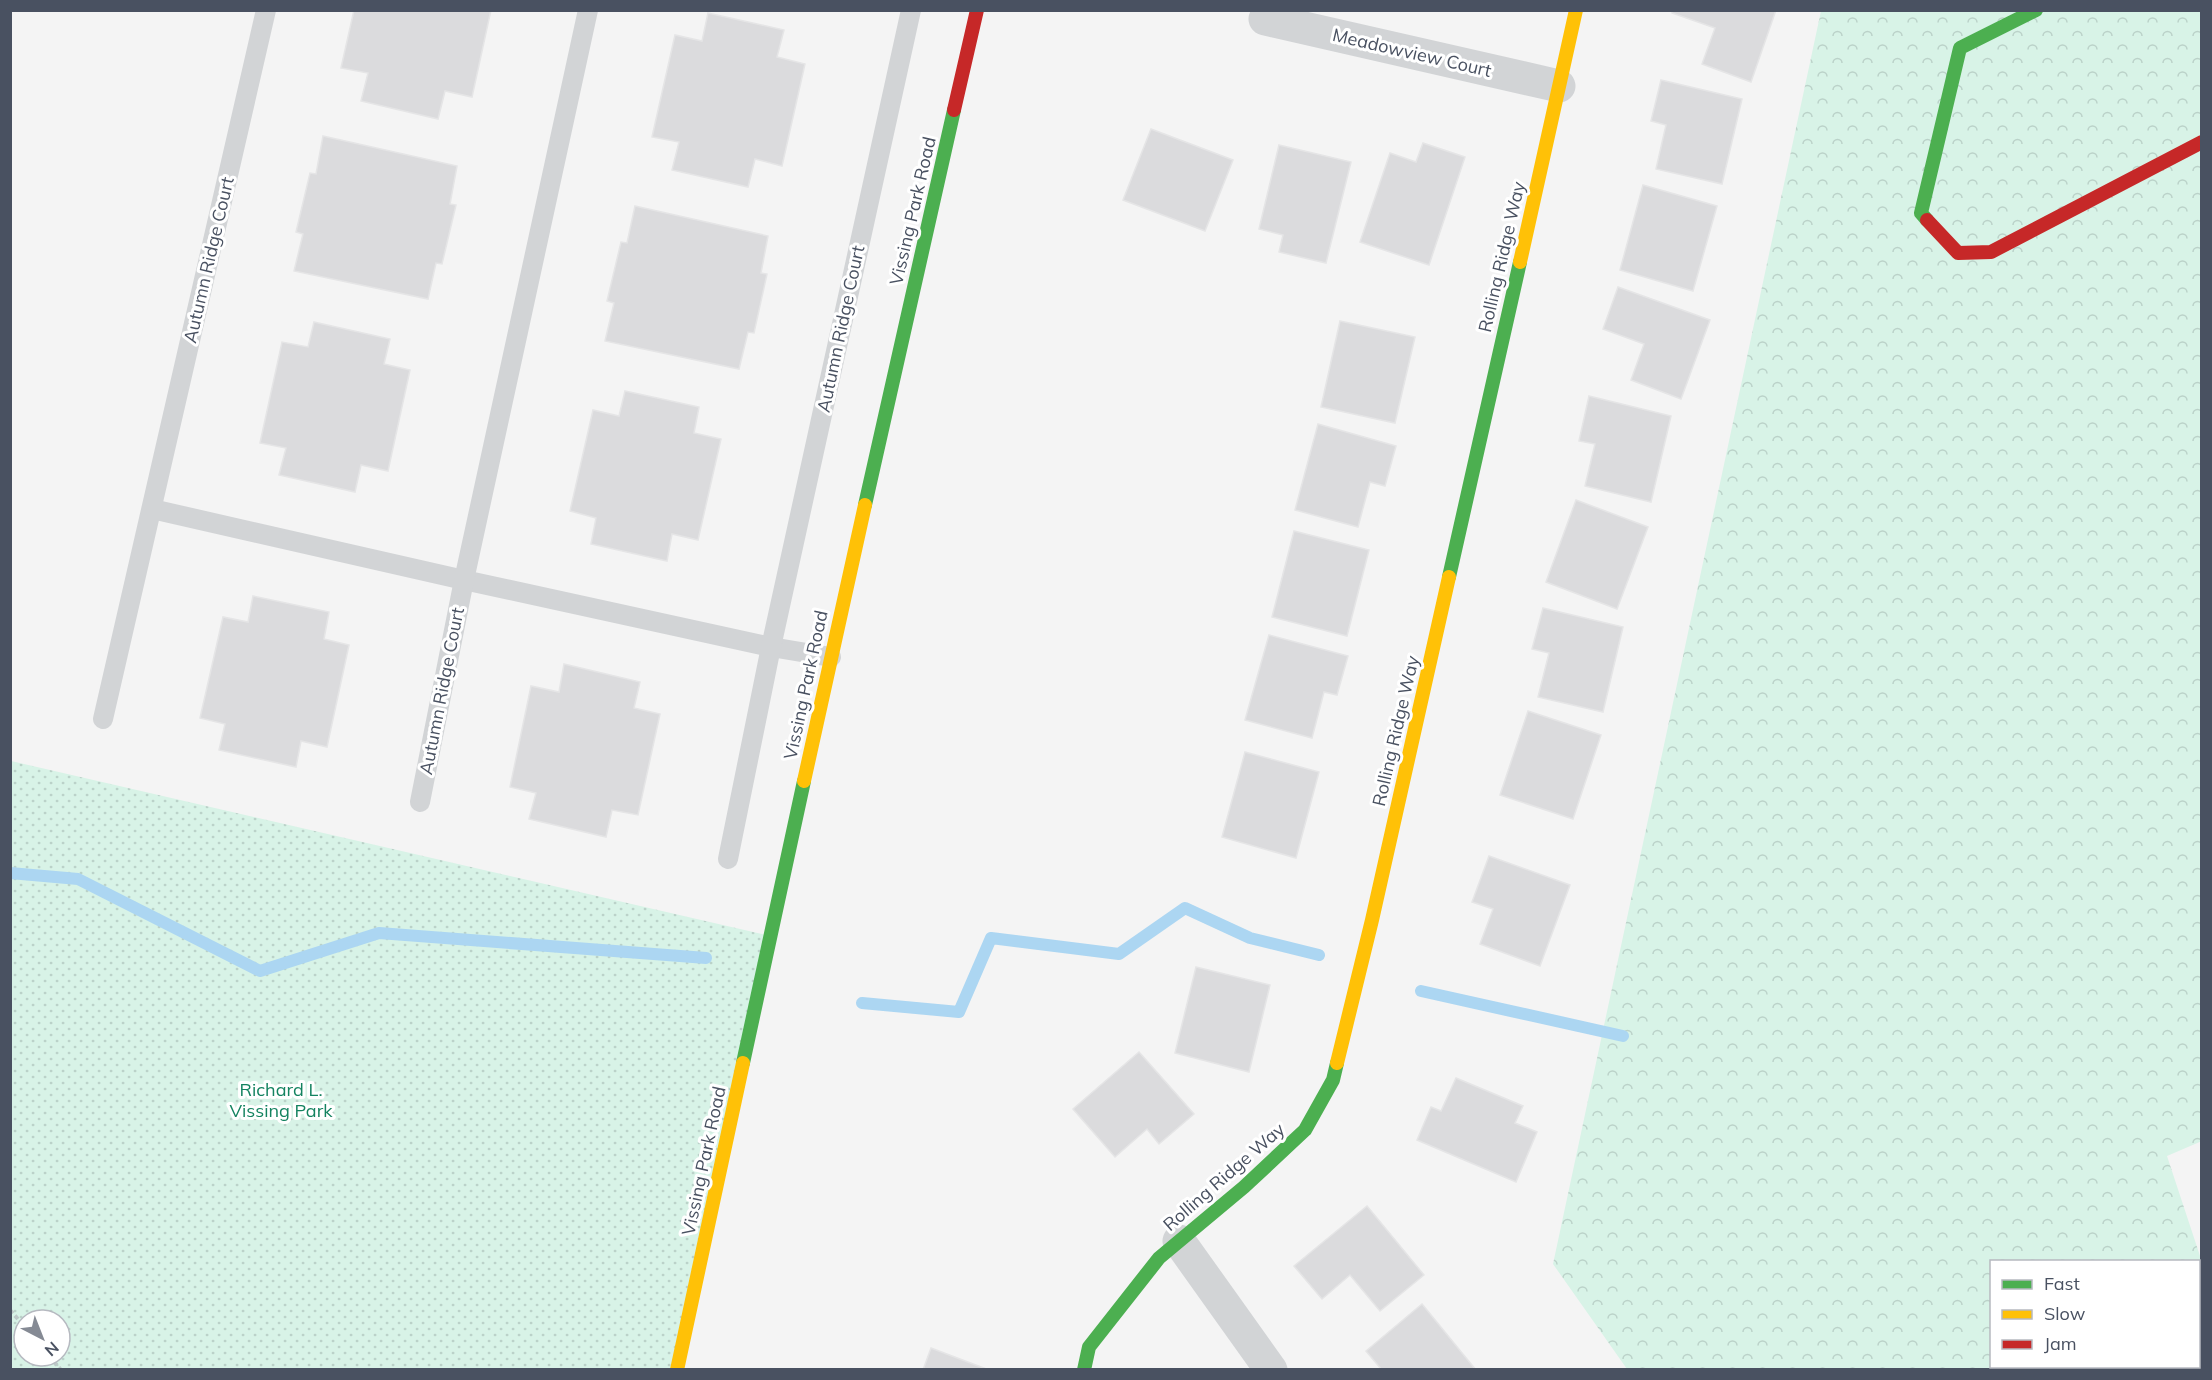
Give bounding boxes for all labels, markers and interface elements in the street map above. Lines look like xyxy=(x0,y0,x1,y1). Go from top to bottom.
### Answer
street label: Meadowview Court xyxy=(1330,23,1494,82)
street label: Vissing Park Road xyxy=(884,134,941,287)
street label: Autumn Ridge Court xyxy=(178,175,239,345)
street label: Rolling Ridge Way xyxy=(1473,179,1530,334)
street label: Autumn Ridge Court xyxy=(812,243,869,414)
street label: Autumn Ridge Court xyxy=(414,605,469,776)
street label: Vissing Park Road xyxy=(778,608,833,762)
street label: Rolling Ridge Way xyxy=(1367,653,1424,808)
park label: Richard L. Vissing Park xyxy=(230,1078,333,1122)
street label: Vissing Park Road xyxy=(676,1084,731,1238)
street label: Rolling Ridge Way xyxy=(1158,1117,1290,1236)
legend xyxy=(1990,1260,2200,1368)
text: Fast xyxy=(2044,1272,2080,1295)
text: Slow xyxy=(2044,1302,2086,1325)
north arrow xyxy=(12,1308,72,1368)
text: Jam xyxy=(2044,1332,2077,1355)
text: N xyxy=(41,1338,63,1361)

